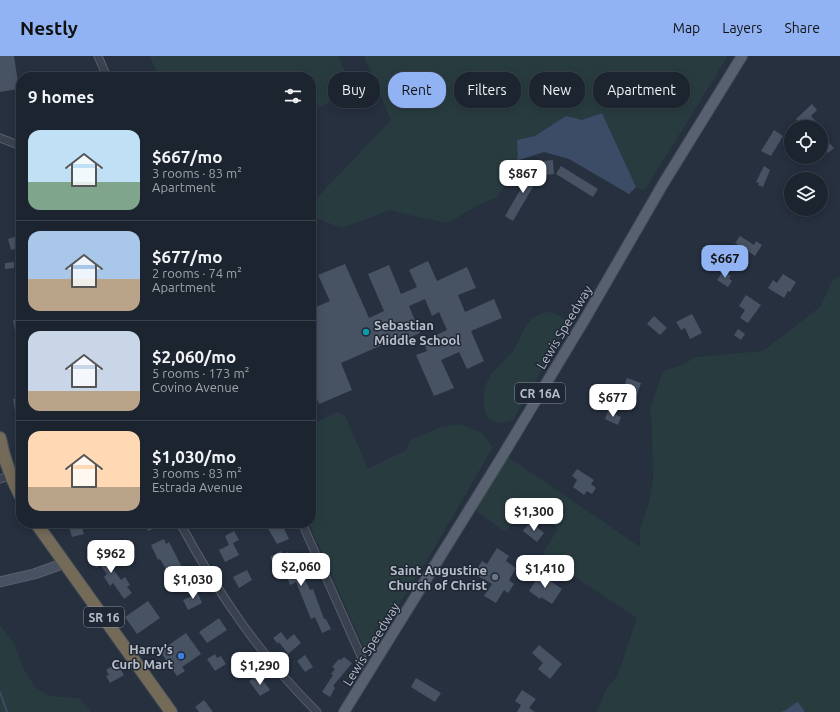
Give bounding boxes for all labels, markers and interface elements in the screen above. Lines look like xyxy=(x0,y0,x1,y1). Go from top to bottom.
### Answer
text: Nestly xyxy=(20,17,78,39)
text: Map xyxy=(673,20,700,36)
text: Layers xyxy=(722,20,762,36)
text: Share xyxy=(784,20,820,36)
chip: Buy xyxy=(328,72,380,108)
chip: Rent xyxy=(388,72,446,108)
chip: Filters xyxy=(454,72,521,108)
chip: New xyxy=(529,72,585,108)
chip: Apartment xyxy=(593,72,690,108)
icon: filters xyxy=(282,85,304,107)
text: 9 homes xyxy=(28,87,94,106)
map controls xyxy=(784,120,828,216)
button: locate xyxy=(784,120,828,164)
icon: home xyxy=(60,146,108,194)
text: $667/mo xyxy=(152,147,222,166)
pin: $867 xyxy=(499,160,547,194)
text: 3 rooms · 83 m² xyxy=(152,166,242,180)
text: $867 xyxy=(508,166,538,180)
button: layers xyxy=(784,172,828,216)
text: Apartment xyxy=(152,180,216,194)
pin: $667 xyxy=(701,245,749,279)
icon: home xyxy=(60,247,108,295)
text: $677/mo xyxy=(152,247,222,266)
text: $667 xyxy=(710,251,740,265)
text: 2 rooms · 74 m² xyxy=(152,266,242,280)
text: Apartment xyxy=(152,280,216,294)
street label: Lewis Speedway xyxy=(534,283,594,371)
place label: Sebastian Middle School xyxy=(374,318,460,347)
marker: Sebastian Middle School xyxy=(361,327,371,337)
icon: home xyxy=(60,347,108,395)
text: $2,060/mo xyxy=(152,347,236,366)
text: 5 rooms · 173 m² xyxy=(152,366,249,380)
text: Covino Avenue xyxy=(152,380,239,394)
road number: CR 16A xyxy=(515,383,565,403)
pin: $677 xyxy=(589,384,637,418)
text: $677 xyxy=(598,390,628,404)
icon: home xyxy=(60,447,108,495)
text: $1,030/mo xyxy=(152,447,236,466)
text: 3 rooms · 83 m² xyxy=(152,466,242,480)
text: Estrada Avenue xyxy=(152,480,243,494)
pin: $1,300 xyxy=(501,498,567,532)
text: $1,300 xyxy=(514,504,554,518)
pin: $962 xyxy=(87,540,135,574)
text: $962 xyxy=(96,546,126,560)
pin: $2,060 xyxy=(268,553,334,587)
pin: $1,410 xyxy=(512,555,578,589)
text: $2,060 xyxy=(281,559,321,573)
text: $1,410 xyxy=(525,561,565,575)
place label: Saint Augustine Church of Christ xyxy=(388,563,487,592)
pin: $1,030 xyxy=(160,566,226,600)
text: $1,030 xyxy=(173,572,213,586)
marker: Saint Augustine Church of Christ xyxy=(490,572,500,582)
street label: Lewis Speedway xyxy=(340,600,402,688)
road number: SR 16 xyxy=(84,607,124,627)
place label: Harry's Curb Mart xyxy=(111,642,173,671)
marker: Harry's Curb Mart xyxy=(176,651,186,661)
pin: $1,290 xyxy=(227,652,293,686)
text: $1,290 xyxy=(240,658,280,672)

